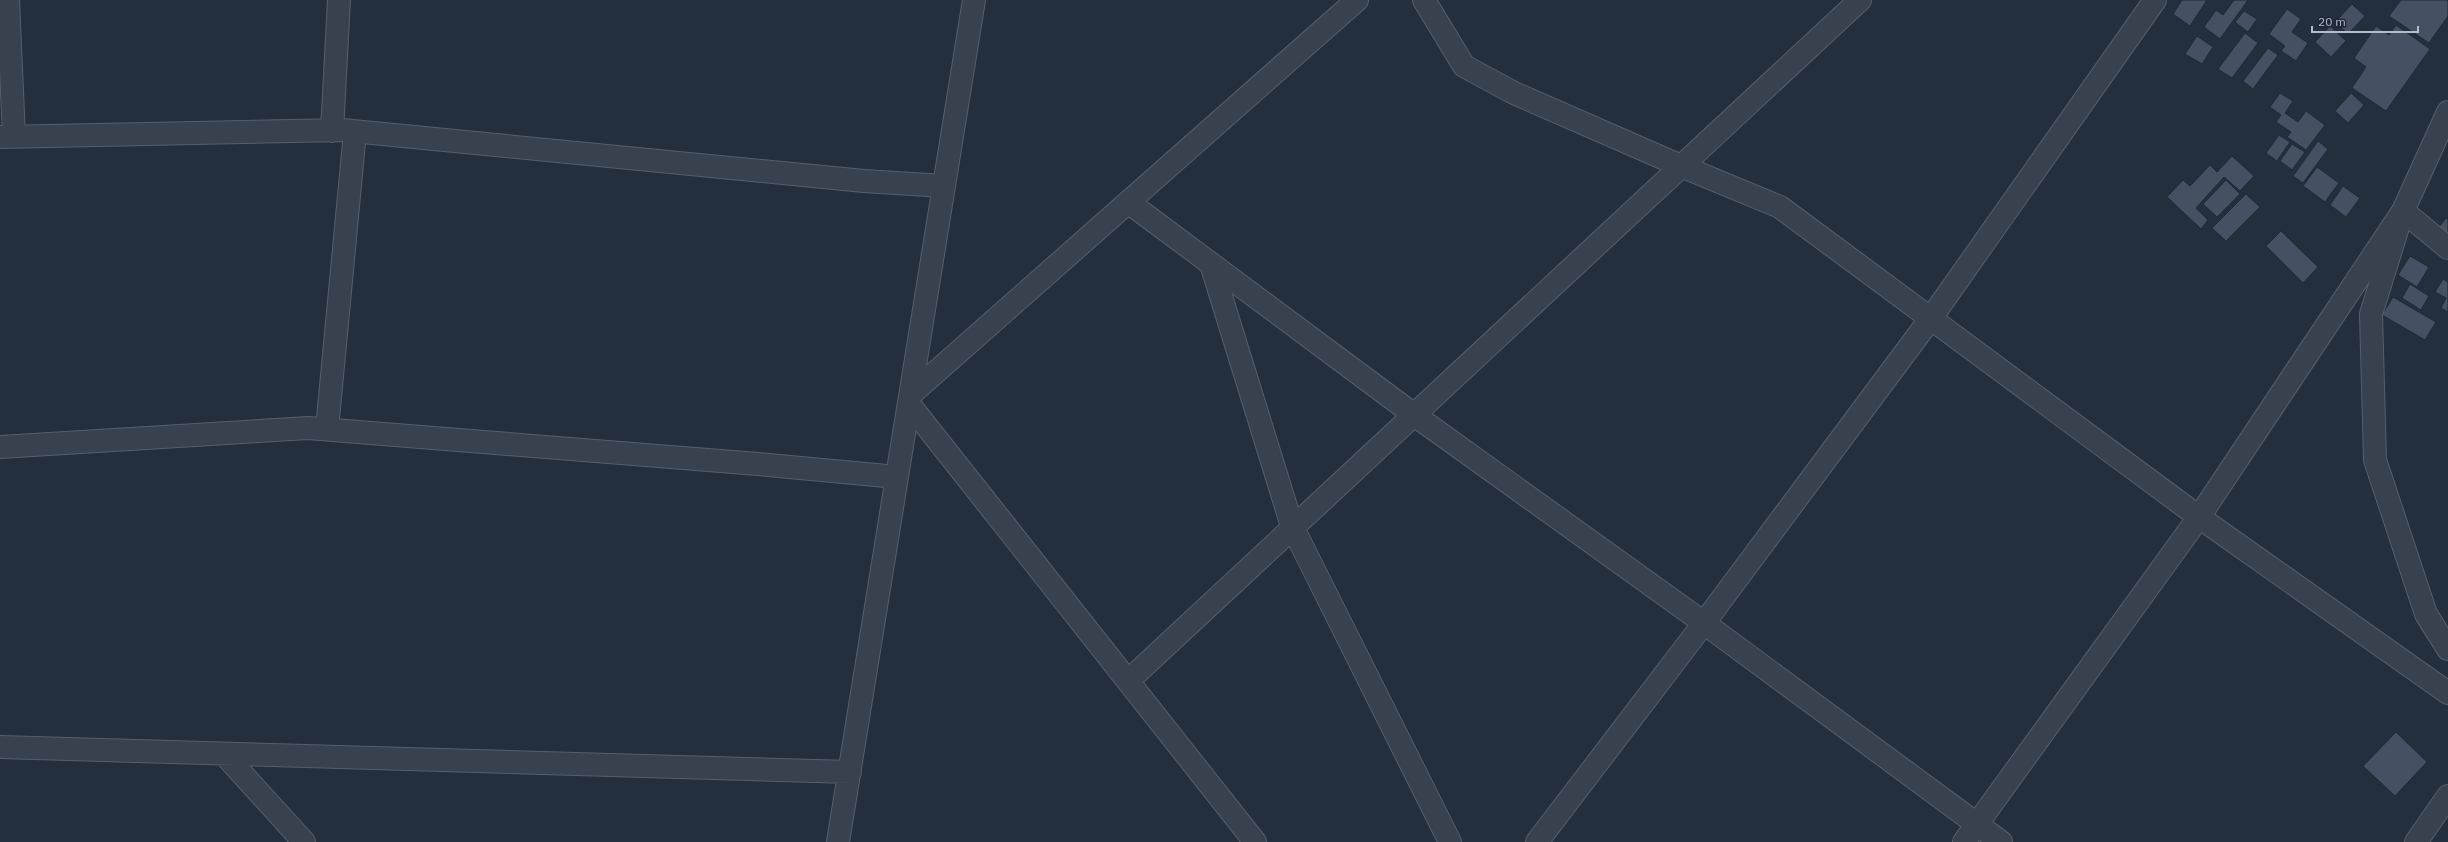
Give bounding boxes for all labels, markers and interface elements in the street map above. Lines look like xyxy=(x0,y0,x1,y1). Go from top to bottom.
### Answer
scale bar xyxy=(2312,8,2418,34)
text: 20 m xyxy=(2318,14,2346,29)

